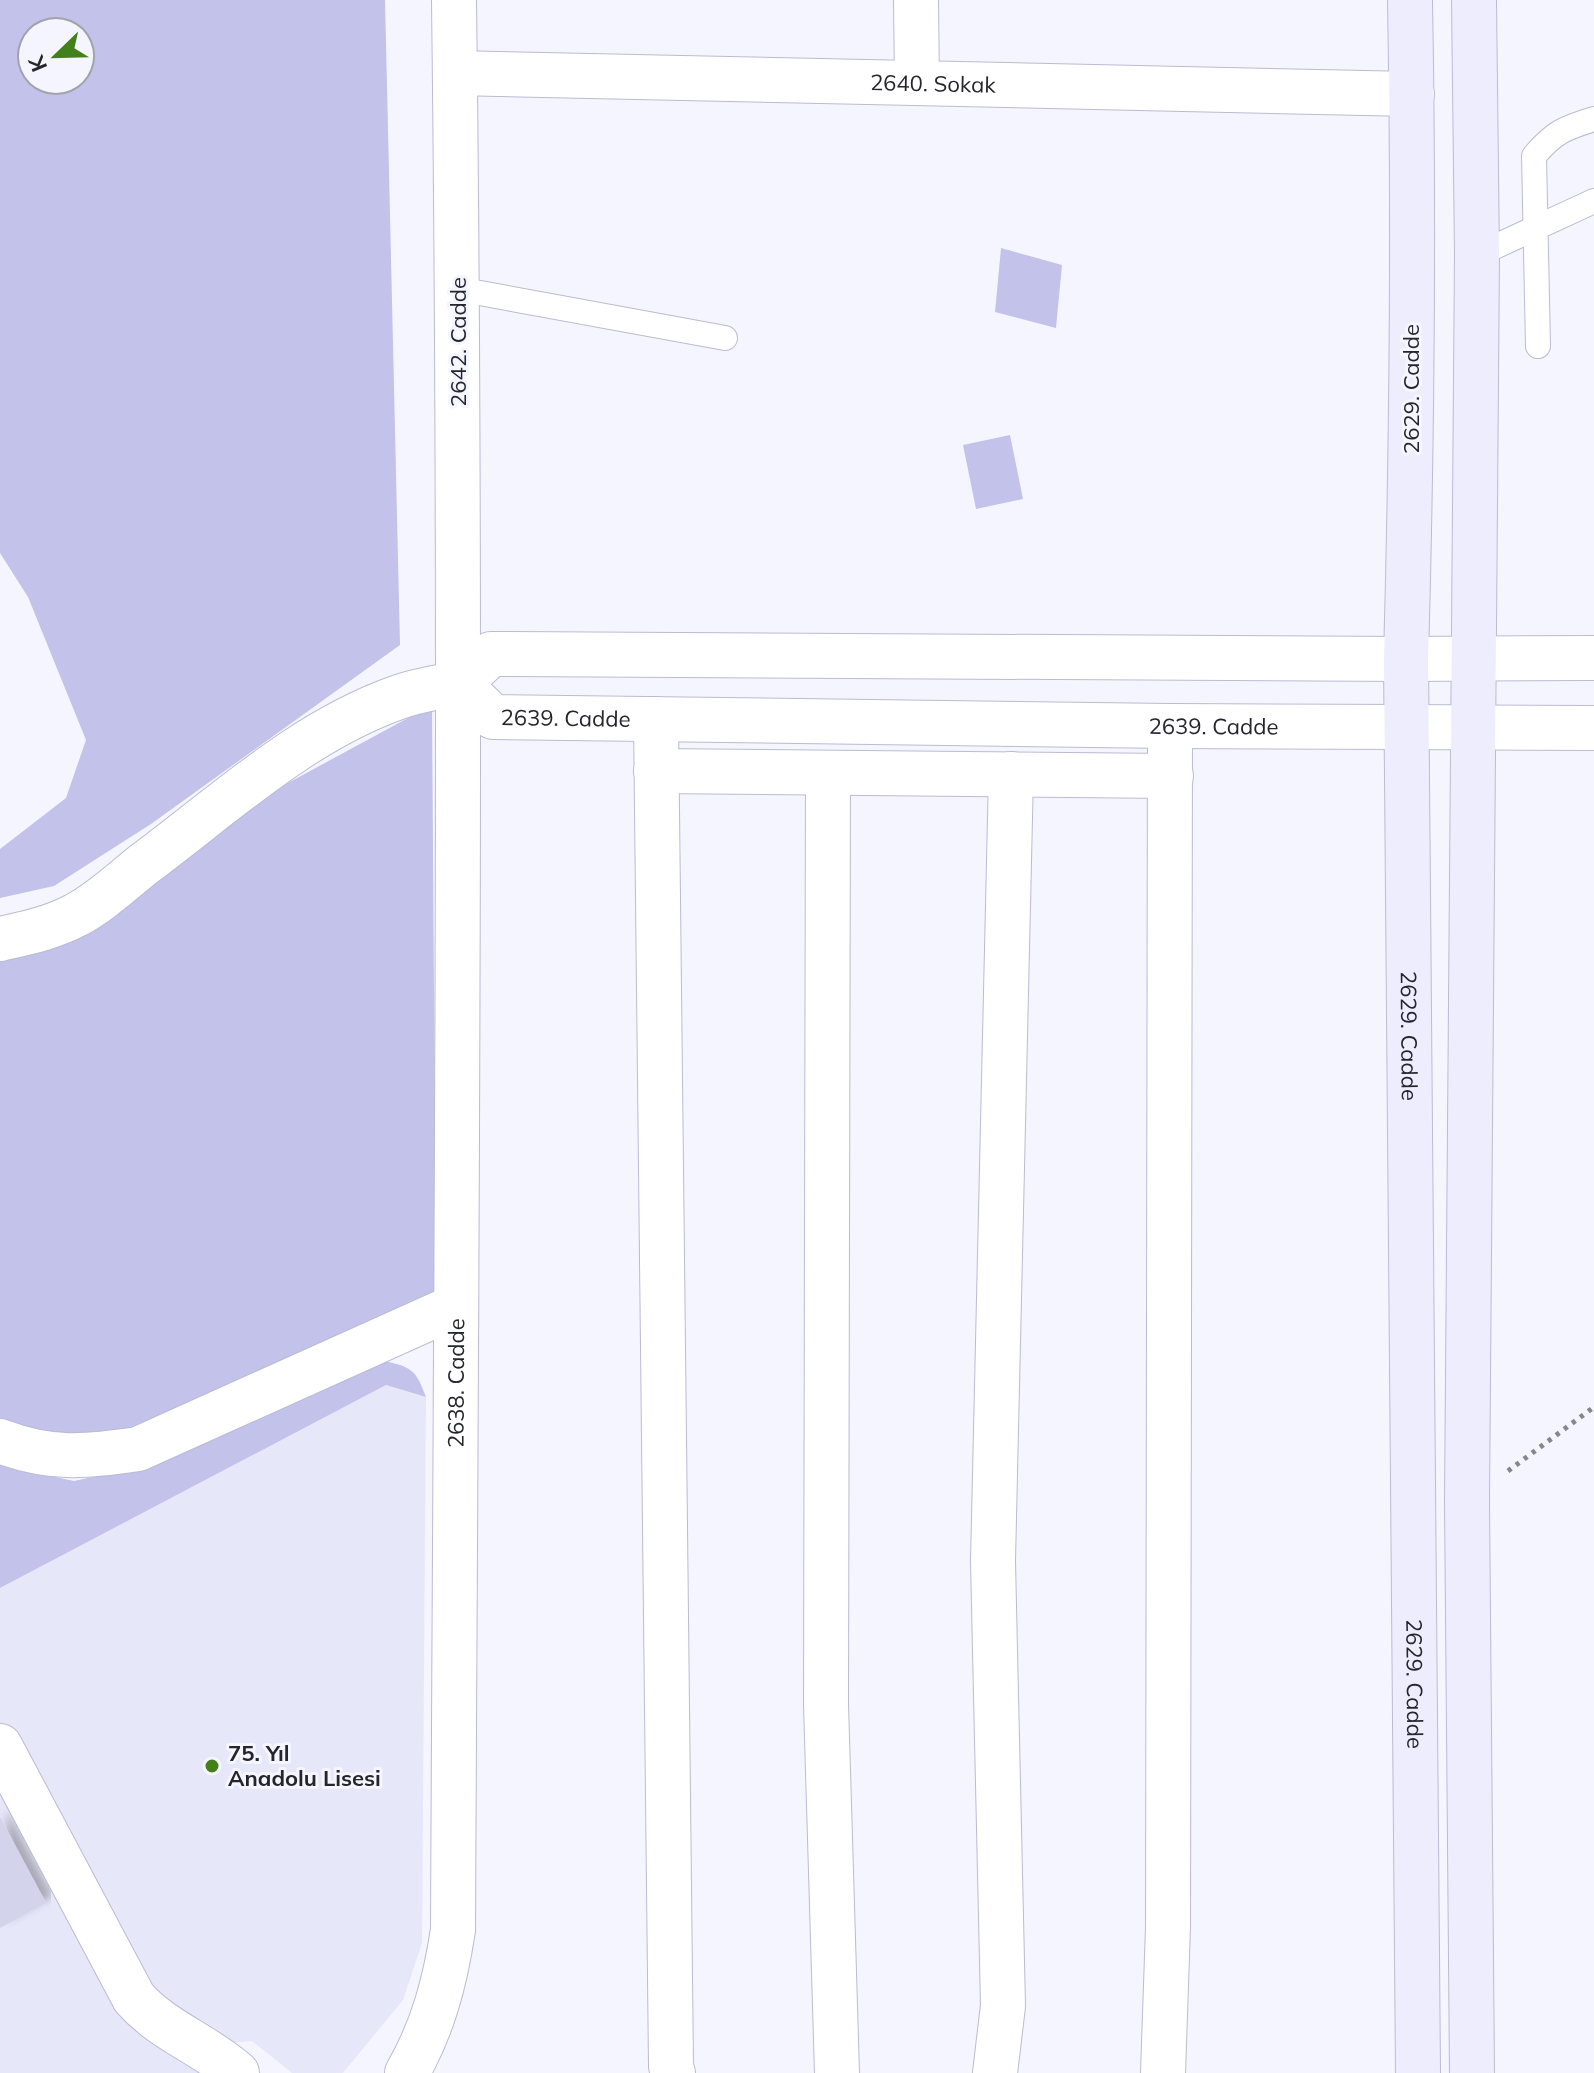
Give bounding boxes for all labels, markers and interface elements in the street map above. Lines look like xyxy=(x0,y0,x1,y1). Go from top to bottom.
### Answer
north arrow xyxy=(16,16,96,96)
text: K xyxy=(21,50,53,76)
street label: 2640. Sokak xyxy=(870,68,997,99)
street label: 2642. Cadde xyxy=(444,277,472,407)
street label: 2629. Cadde xyxy=(1397,324,1425,454)
street label: 2639. Cadde xyxy=(501,703,631,733)
street label: 2639. Cadde xyxy=(1148,712,1279,740)
street label: 2629. Cadde xyxy=(1395,971,1424,1101)
street label: 2638. Cadde xyxy=(442,1318,470,1448)
street label: 2629. Cadde xyxy=(1400,1619,1429,1749)
place label: 75. Yıl Anadolu Lisesi xyxy=(228,1739,381,1792)
marker: 75. Yıl Anadolu Lisesi xyxy=(203,1757,221,1775)

